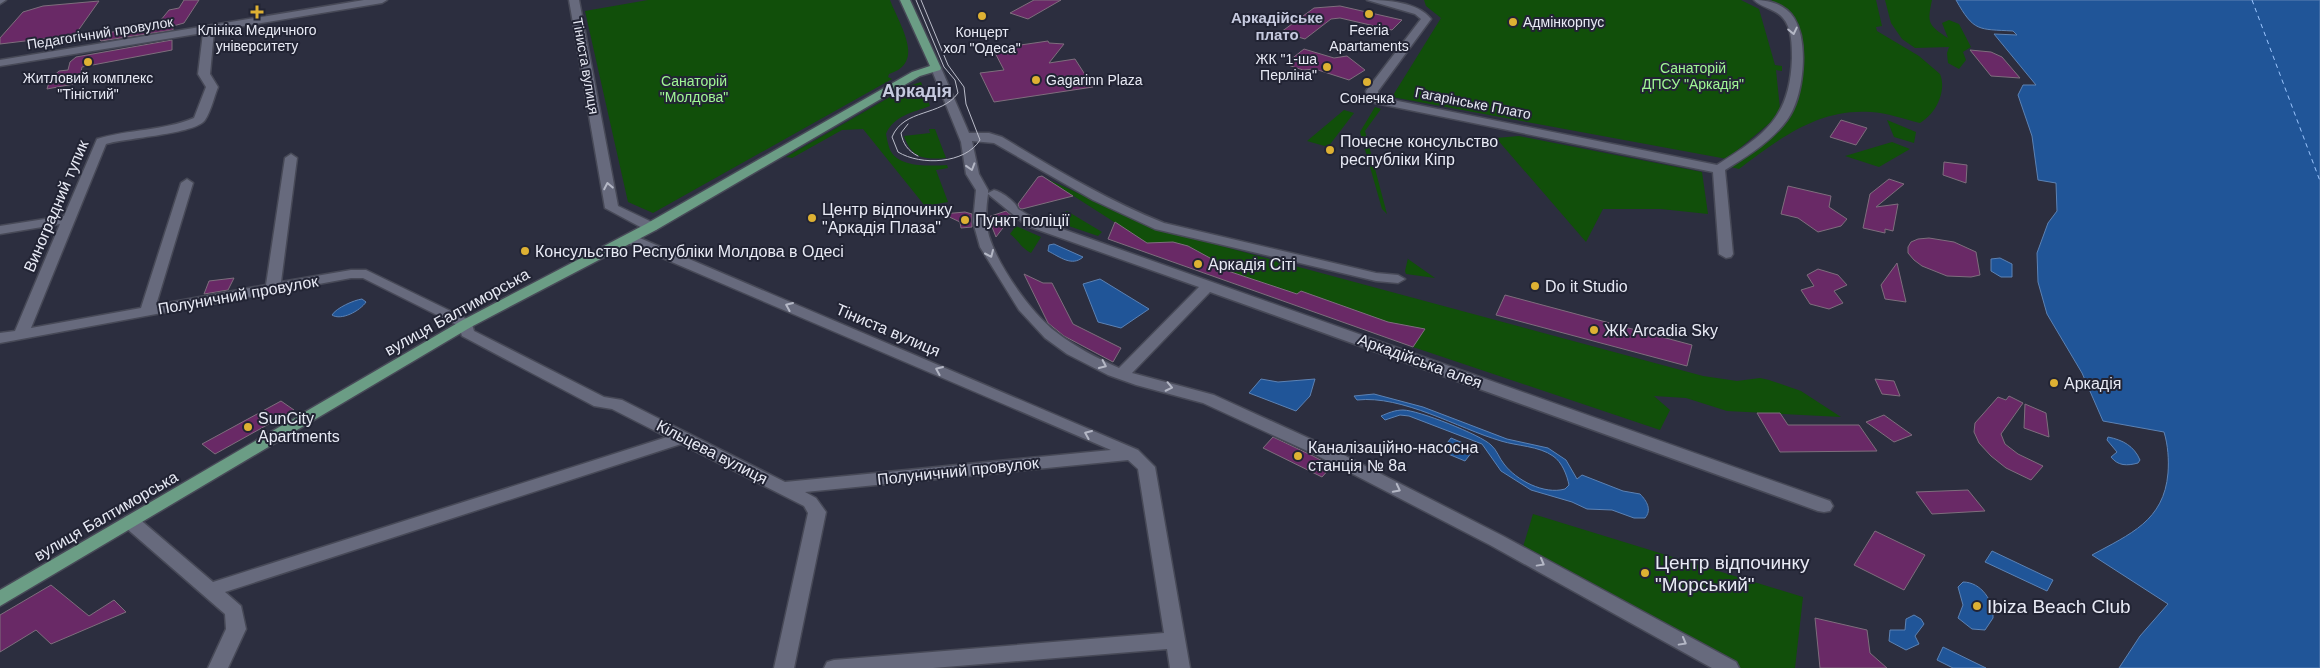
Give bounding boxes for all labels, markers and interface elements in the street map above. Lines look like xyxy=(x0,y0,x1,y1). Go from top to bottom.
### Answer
marker: Клініка Медичного університету xyxy=(250,5,264,19)
marker: Feeria Apartaments xyxy=(1363,8,1375,20)
district label: Аркадійське плато xyxy=(1231,9,1323,43)
marker: Концерт хол "Одеса" xyxy=(976,10,988,22)
street label: Педагогічний провулок xyxy=(26,13,175,52)
place label: Адмінкорпус xyxy=(1523,14,1604,30)
marker: Адмінкорпус xyxy=(1507,16,1519,28)
street label: Тіниста вулиця xyxy=(570,17,602,115)
place label: Клініка Медичного університету xyxy=(197,22,317,54)
place label: Feeria Apartaments xyxy=(1329,22,1409,54)
place label: Концерт хол "Одеса" xyxy=(943,24,1021,56)
one-way arrow xyxy=(1787,26,1798,35)
place label: ЖК "1-ша Перліна" xyxy=(1256,51,1317,83)
marker: Житловий комплекс "Тіністий" xyxy=(82,56,94,68)
park label: Санаторій ДПСУ "Аркадія" xyxy=(1642,60,1744,92)
marker: ЖК "1-ша Перліна" xyxy=(1321,61,1333,73)
place label: Житловий комплекс "Тіністий" xyxy=(23,70,153,102)
place label: Gagarinn Plaza xyxy=(1046,72,1143,88)
park label: Санаторій "Молдова" xyxy=(660,73,728,105)
marker: Gagarinn Plaza xyxy=(1030,74,1042,86)
marker: Сонечка xyxy=(1361,76,1373,88)
district label: Аркадія xyxy=(882,81,952,101)
street label: Гагарінське Плато xyxy=(1414,84,1533,122)
place label: Сонечка xyxy=(1340,90,1394,106)
place label: Почесне консульство республіки Кіпр xyxy=(1340,133,1498,168)
street label: Виноградний тупик xyxy=(21,137,92,274)
marker: Почесне консульство республіки Кіпр xyxy=(1324,144,1336,156)
one-way arrow xyxy=(966,163,976,171)
one-way arrow xyxy=(604,181,614,190)
place label: Центр відпочинку "Аркадія Плаза" xyxy=(822,201,952,236)
marker: Центр відпочинку "Аркадія Плаза" xyxy=(806,212,818,224)
place label: Пункт поліції xyxy=(975,212,1070,229)
marker: Пункт поліції xyxy=(959,214,971,226)
place label: Консульство Республіки Молдова в Одесі xyxy=(535,243,844,260)
marker: Консульство Республіки Молдова в Одесі xyxy=(519,245,531,257)
one-way arrow xyxy=(983,249,994,258)
place label: Аркадія Сіті xyxy=(1208,256,1296,273)
marker: Аркадія Сіті xyxy=(1192,258,1204,270)
street label: вулиця Балтиморська xyxy=(382,265,532,359)
street label: Полуничний провулок xyxy=(157,272,320,317)
place label: Do it Studio xyxy=(1545,278,1628,295)
marker: Do it Studio xyxy=(1529,280,1541,292)
street label: Тіниста вулиця xyxy=(833,300,943,360)
one-way arrow xyxy=(785,302,794,313)
place label: ЖК Arcadia Sky xyxy=(1604,322,1718,339)
marker: ЖК Arcadia Sky xyxy=(1588,324,1600,336)
street label: Аркадійська алея xyxy=(1356,331,1484,391)
one-way arrow xyxy=(1098,358,1107,369)
one-way arrow xyxy=(935,366,944,376)
place label: Аркадія xyxy=(2064,375,2121,392)
marker: Аркадія xyxy=(2048,377,2060,389)
one-way arrow xyxy=(1165,382,1173,392)
place label: SunCity Apartments xyxy=(258,410,340,445)
street label: Кільцева вулиця xyxy=(654,417,770,487)
marker: SunCity Apartments xyxy=(242,421,254,433)
one-way arrow xyxy=(1084,429,1093,440)
place label: Каналізаційно-насосна станція № 8а xyxy=(1308,439,1478,474)
marker: Каналізаційно-насосна станція № 8а xyxy=(1292,450,1304,462)
street label: Полуничний провулок xyxy=(876,454,1041,488)
street label: вулиця Балтиморська xyxy=(31,468,181,564)
one-way arrow xyxy=(1391,483,1400,493)
place label: Центр відпочинку "Морський" xyxy=(1655,552,1810,595)
one-way arrow xyxy=(1536,557,1545,567)
marker: Центр відпочинку "Морський" xyxy=(1639,567,1651,579)
place label: Ibiza Beach Club xyxy=(1987,596,2131,617)
marker: Ibiza Beach Club xyxy=(1971,600,1983,612)
one-way arrow xyxy=(1678,636,1687,646)

